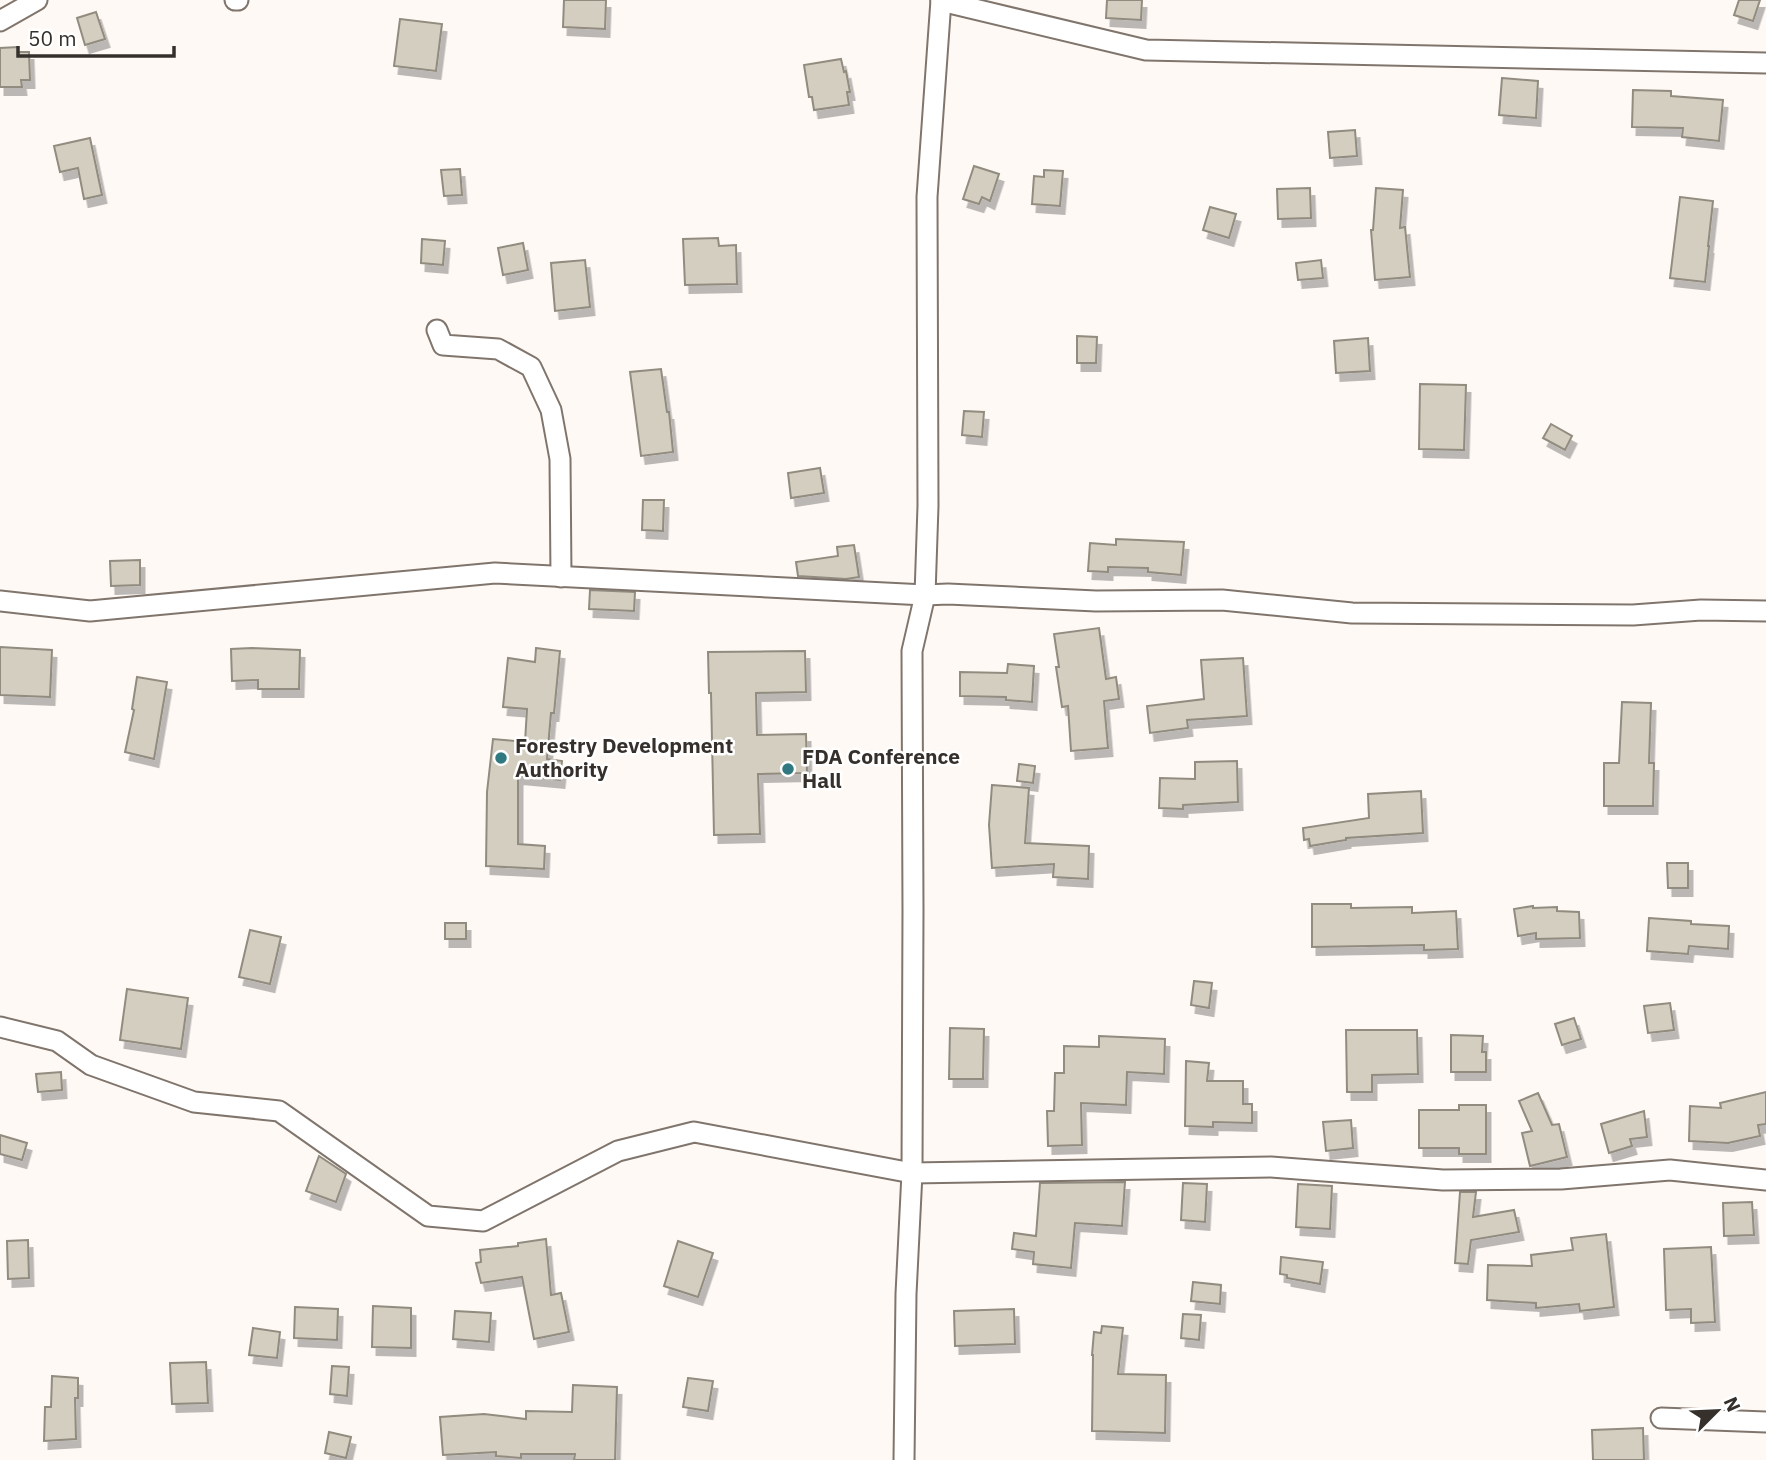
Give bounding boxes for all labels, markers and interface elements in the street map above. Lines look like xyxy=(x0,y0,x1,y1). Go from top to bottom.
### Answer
scale bar xyxy=(18,14,173,58)
text: 50 m xyxy=(28,24,77,52)
place label: Forestry Development Authority xyxy=(515,731,733,783)
place label: FDA Conference Hall xyxy=(802,742,960,794)
marker: Forestry Development Authority xyxy=(493,750,509,766)
marker: FDA Conference Hall xyxy=(780,761,796,777)
north arrow xyxy=(1682,1376,1752,1446)
text: N xyxy=(1719,1393,1746,1415)

